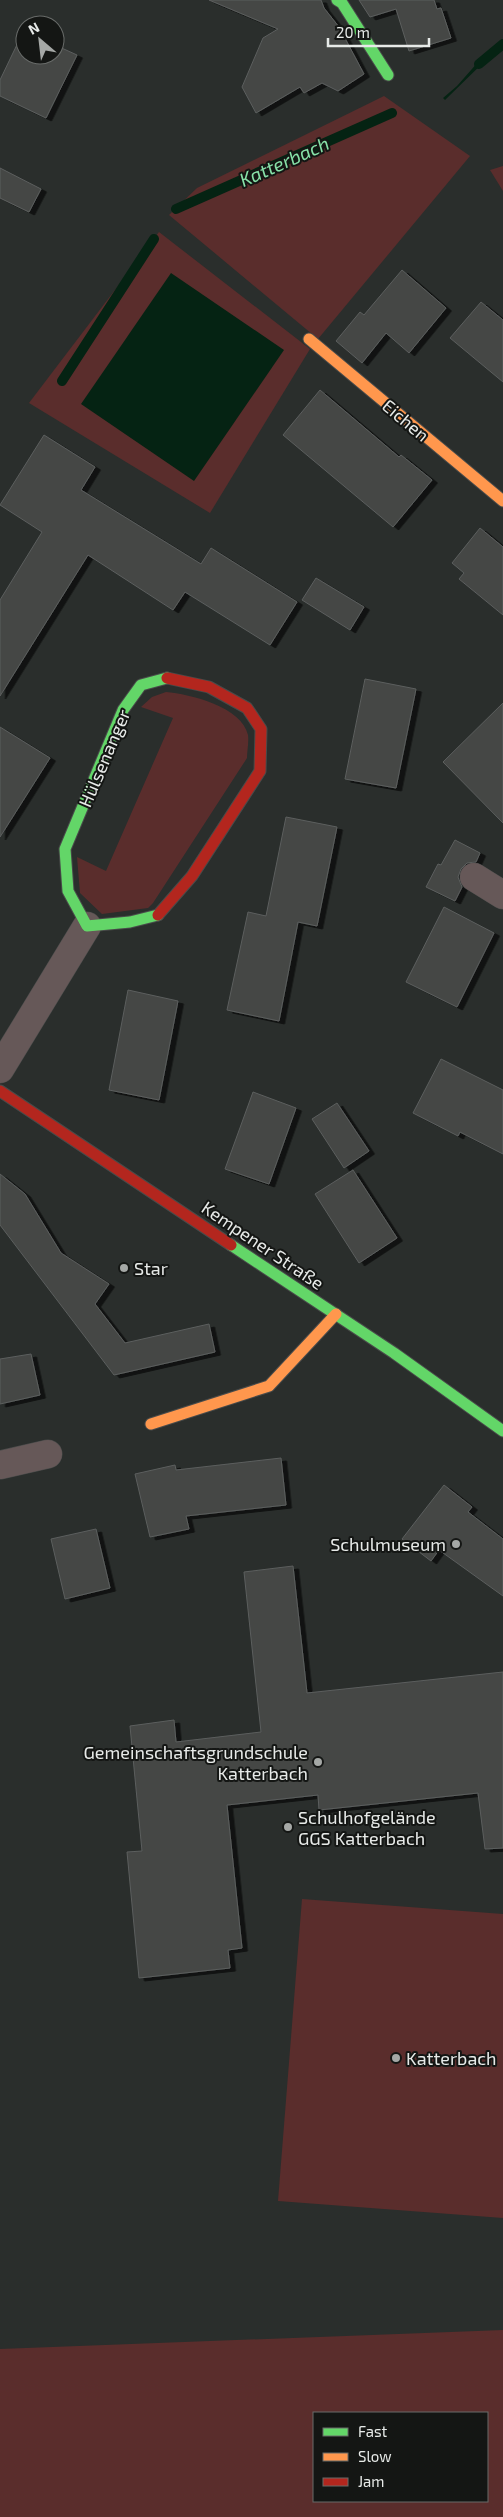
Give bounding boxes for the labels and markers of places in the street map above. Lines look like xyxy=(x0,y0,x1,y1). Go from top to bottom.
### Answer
place label: Star xyxy=(134,1257,168,1279)
marker: Star xyxy=(118,1262,130,1274)
place label: Schulmuseum xyxy=(330,1533,446,1555)
marker: Schulmuseum xyxy=(450,1538,462,1550)
place label: Gemeinschaftsgrundschule Katterbach xyxy=(84,1741,308,1784)
marker: Gemeinschaftsgrundschule Katterbach xyxy=(312,1756,324,1768)
place label: Schulhofgelände GGS Katterbach xyxy=(298,1806,436,1849)
marker: Schulhofgelände GGS Katterbach xyxy=(282,1821,294,1833)
place label: Katterbach xyxy=(406,2047,497,2069)
marker: Katterbach xyxy=(390,2052,402,2064)

